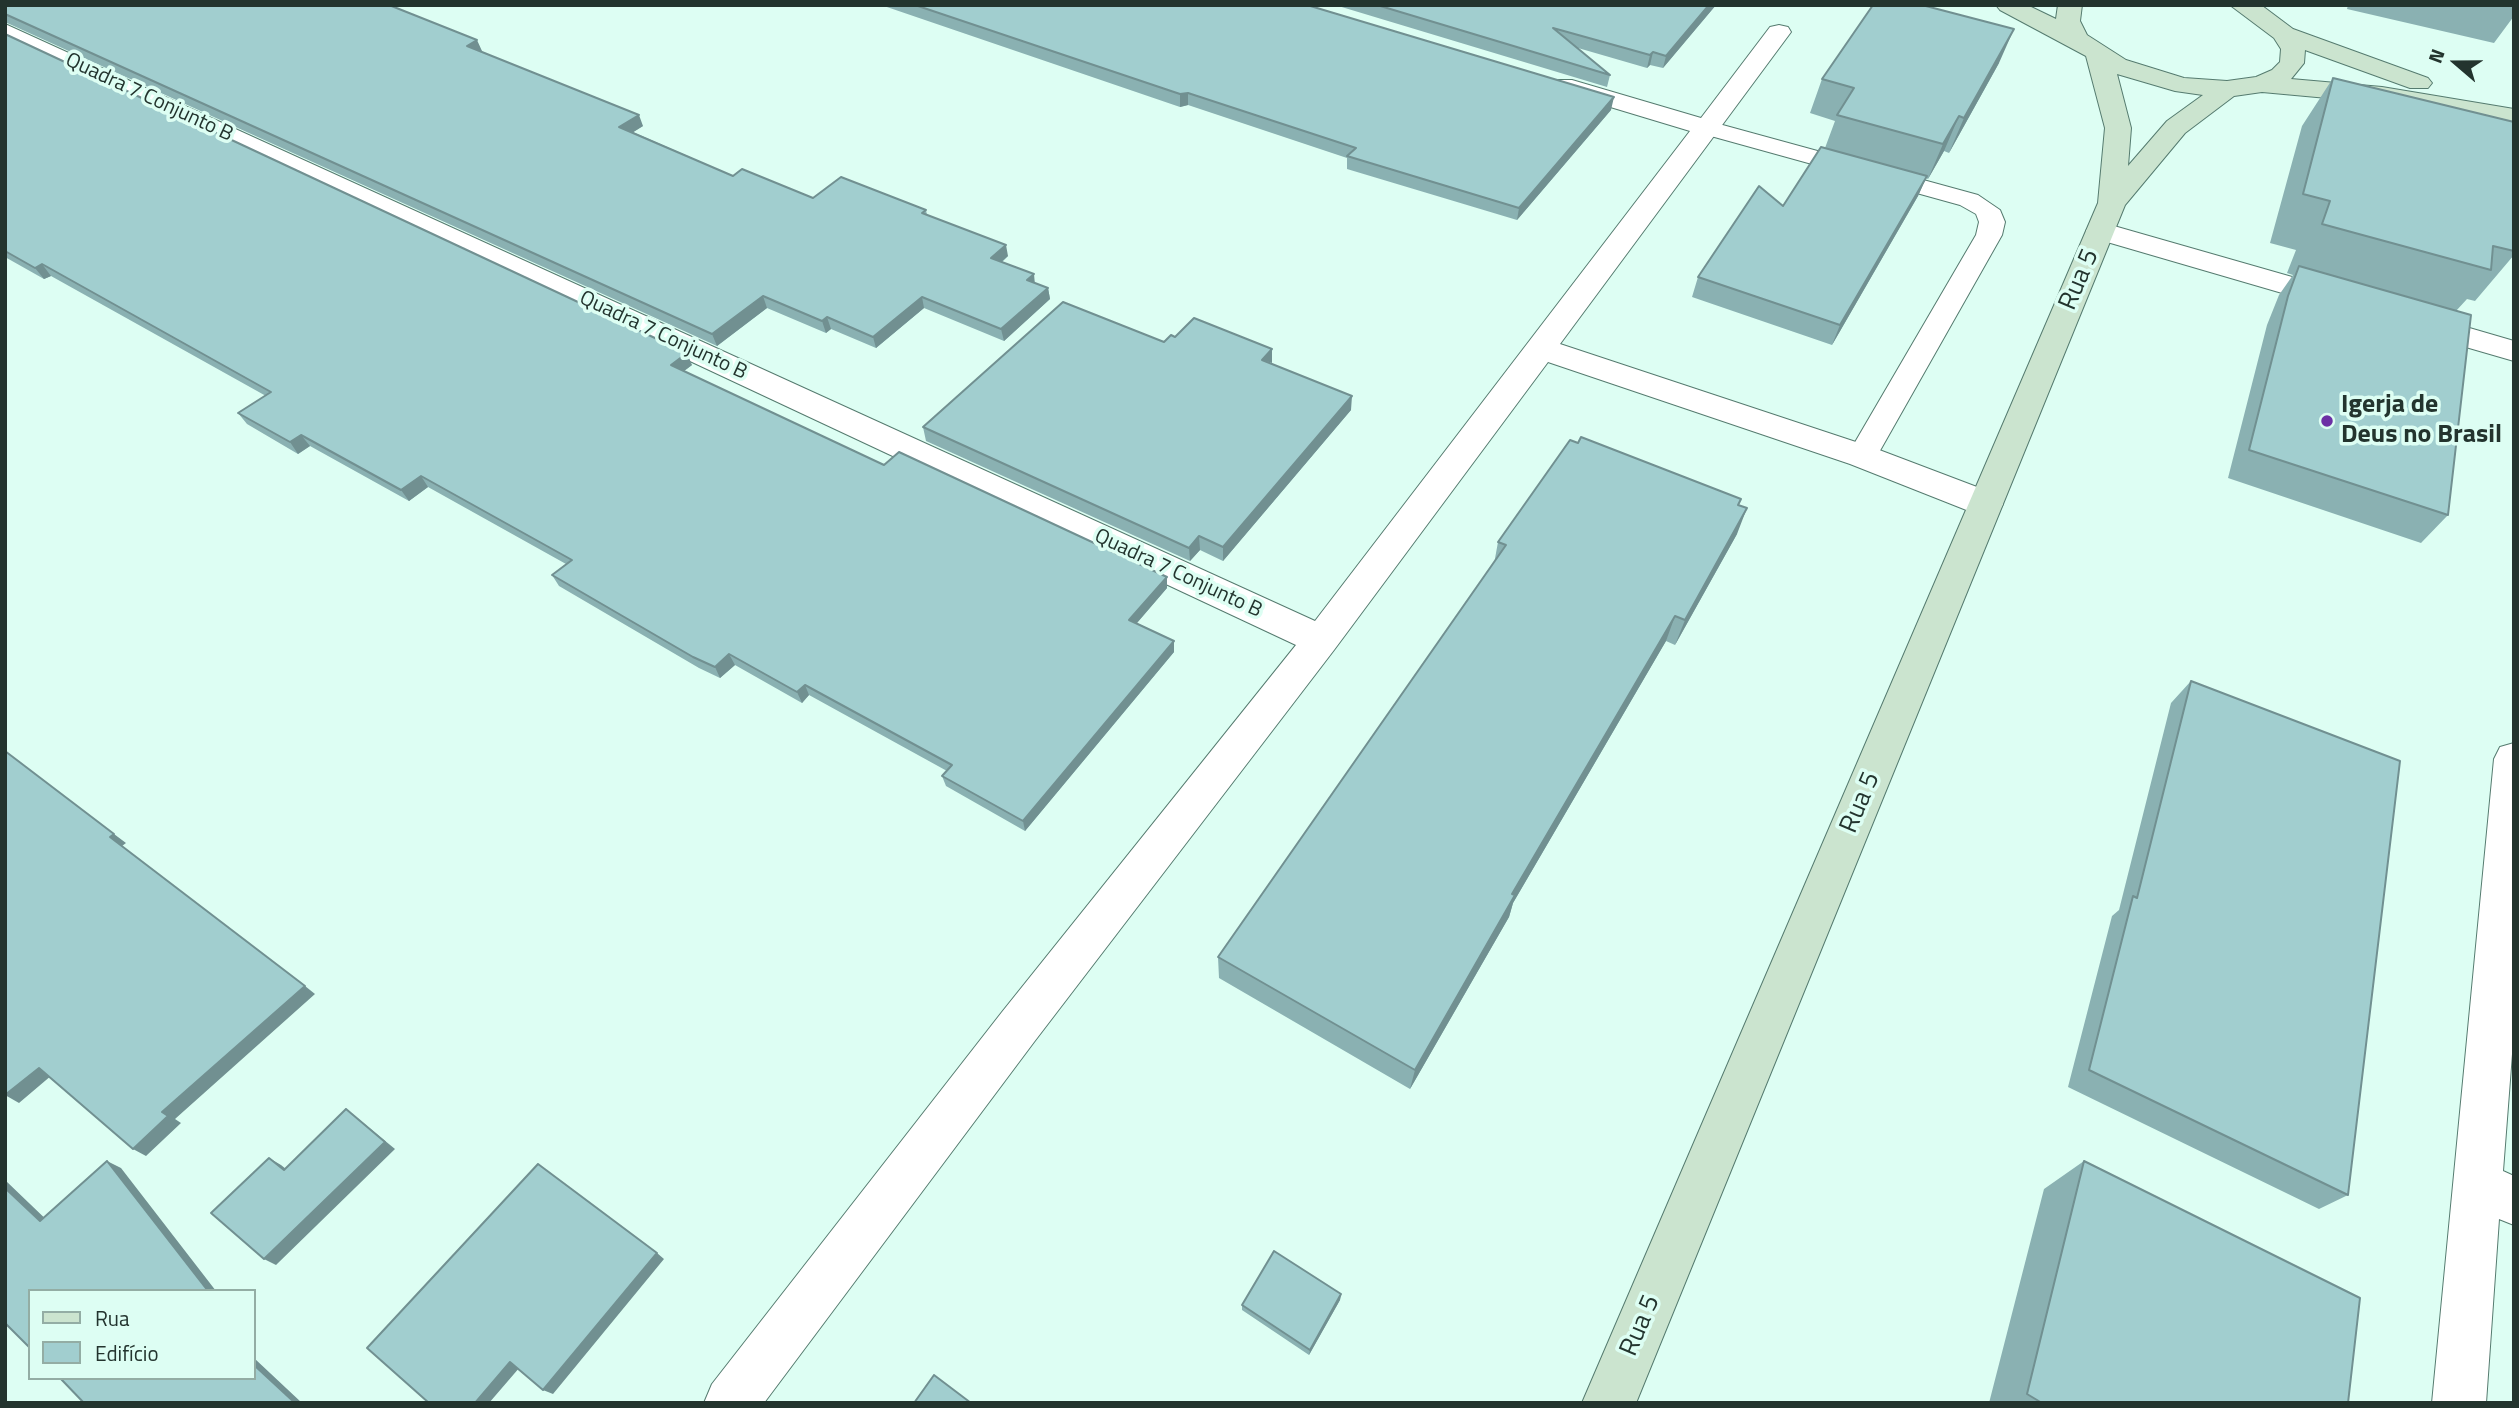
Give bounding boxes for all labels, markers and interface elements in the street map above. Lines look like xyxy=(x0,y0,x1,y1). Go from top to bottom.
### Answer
north arrow xyxy=(2421,28,2491,98)
text: N xyxy=(2420,45,2452,67)
street label: Quadra 7 Conjunto B xyxy=(61,48,237,148)
street label: Rua 5 xyxy=(2053,245,2107,315)
street label: Quadra 7 Conjunto B xyxy=(575,286,751,386)
place label: Igerja de Deus no Brasil xyxy=(2341,390,2502,452)
marker: Igerja de Deus no Brasil xyxy=(2319,413,2335,429)
street label: Quadra 7 Conjunto B xyxy=(1090,524,1266,624)
street label: Rua 5 xyxy=(1834,768,1888,838)
legend xyxy=(28,1289,256,1380)
street label: Rua 5 xyxy=(1614,1291,1668,1361)
text: Rua xyxy=(95,1302,130,1334)
text: Edifício xyxy=(95,1337,159,1369)

